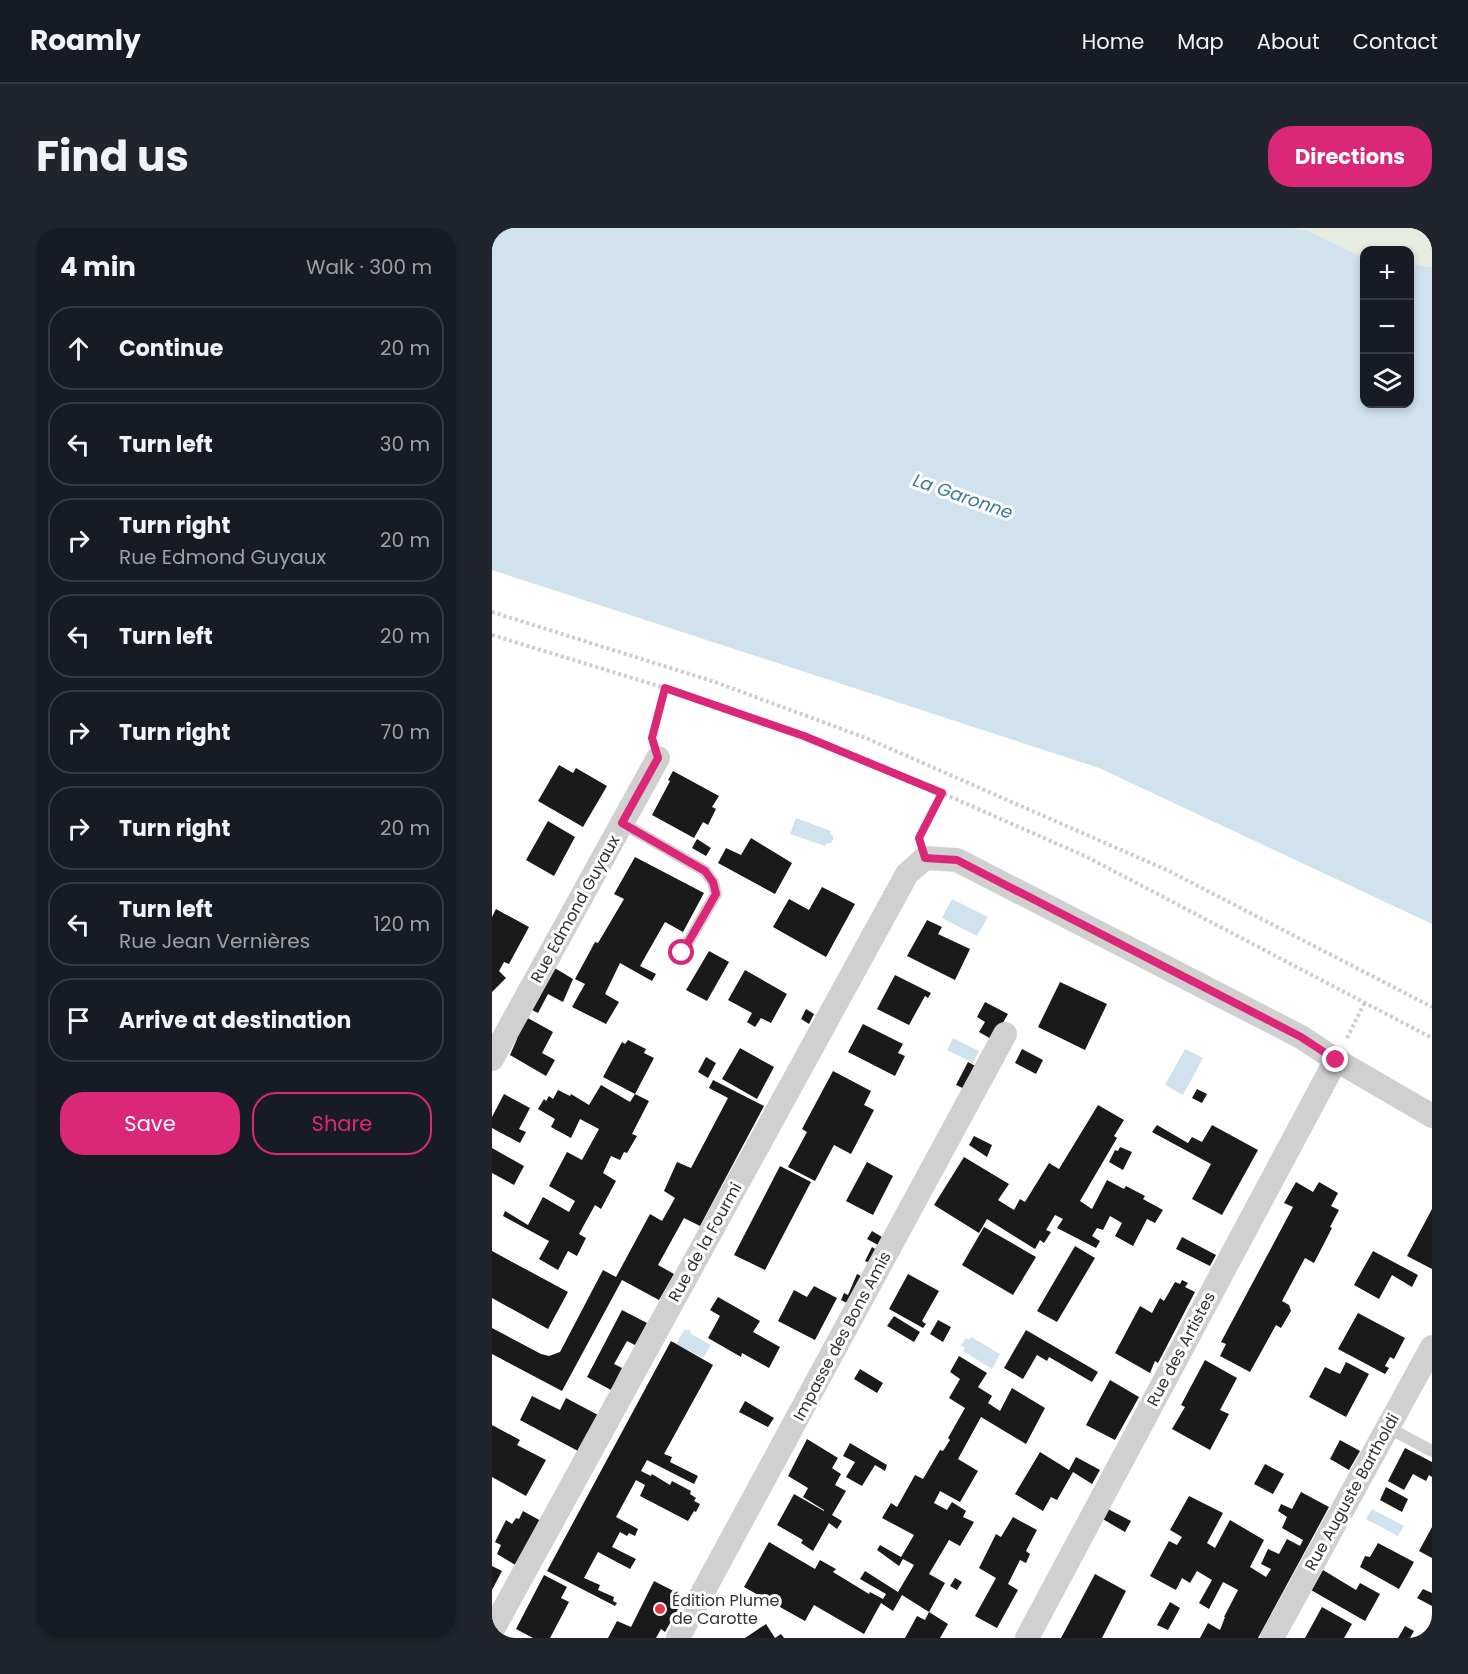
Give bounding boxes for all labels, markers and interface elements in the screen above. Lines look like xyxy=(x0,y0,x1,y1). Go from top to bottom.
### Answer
text: Roamly xyxy=(30,21,141,60)
text: Home xyxy=(1082,27,1144,56)
text: Map xyxy=(1177,27,1224,56)
text: About xyxy=(1257,27,1320,56)
text: Contact xyxy=(1353,27,1438,56)
button: Directions xyxy=(1268,126,1432,187)
text: Find us xyxy=(36,127,189,186)
map controls xyxy=(1360,246,1414,408)
button: + xyxy=(1360,246,1414,300)
text: 4 min xyxy=(60,249,136,285)
text: Walk · 300 m xyxy=(306,253,432,281)
button: − xyxy=(1360,300,1414,354)
icon: ahead xyxy=(62,332,95,365)
text: Continue xyxy=(119,333,223,364)
text: 20 m xyxy=(380,334,430,362)
button: layers xyxy=(1360,354,1414,408)
icon: left xyxy=(62,428,95,461)
text: Turn left xyxy=(119,429,213,460)
text: 30 m xyxy=(380,430,430,458)
water label: La Garonne xyxy=(910,467,1016,525)
text: Turn right xyxy=(119,510,230,541)
icon: right xyxy=(62,524,95,557)
text: 20 m xyxy=(380,526,430,554)
text: Rue Edmond Guyaux xyxy=(119,543,326,571)
icon: left xyxy=(62,620,95,653)
text: Turn left xyxy=(119,621,213,652)
text: 20 m xyxy=(380,622,430,650)
icon: right xyxy=(62,716,95,749)
text: Turn right xyxy=(119,717,230,748)
text: 70 m xyxy=(381,718,430,746)
icon: right xyxy=(62,812,95,845)
text: Turn right xyxy=(119,813,230,844)
text: 20 m xyxy=(380,814,430,842)
street label: Rue Edmond Guyaux xyxy=(525,831,625,987)
text: Turn left xyxy=(119,894,213,925)
icon: left xyxy=(62,908,95,941)
text: 120 m xyxy=(374,910,430,938)
text: Rue Jean Vernières xyxy=(119,927,310,955)
route start xyxy=(668,939,694,965)
icon: arrive xyxy=(62,1004,95,1037)
text: Arrive at destination xyxy=(119,1005,351,1036)
route end xyxy=(1322,1046,1348,1072)
button: Save xyxy=(60,1092,240,1155)
button: Share xyxy=(252,1092,432,1155)
street label: Rue de la Fourmi xyxy=(663,1178,747,1306)
street label: Impasse des Bons Amis xyxy=(788,1247,896,1425)
street label: Rue des Artistes xyxy=(1141,1288,1221,1410)
street label: Rue Auguste Bartholdi xyxy=(1299,1409,1405,1575)
place label: Édition Plume de Carotte xyxy=(672,1589,779,1630)
marker: Édition Plume de Carotte xyxy=(653,1602,667,1616)

